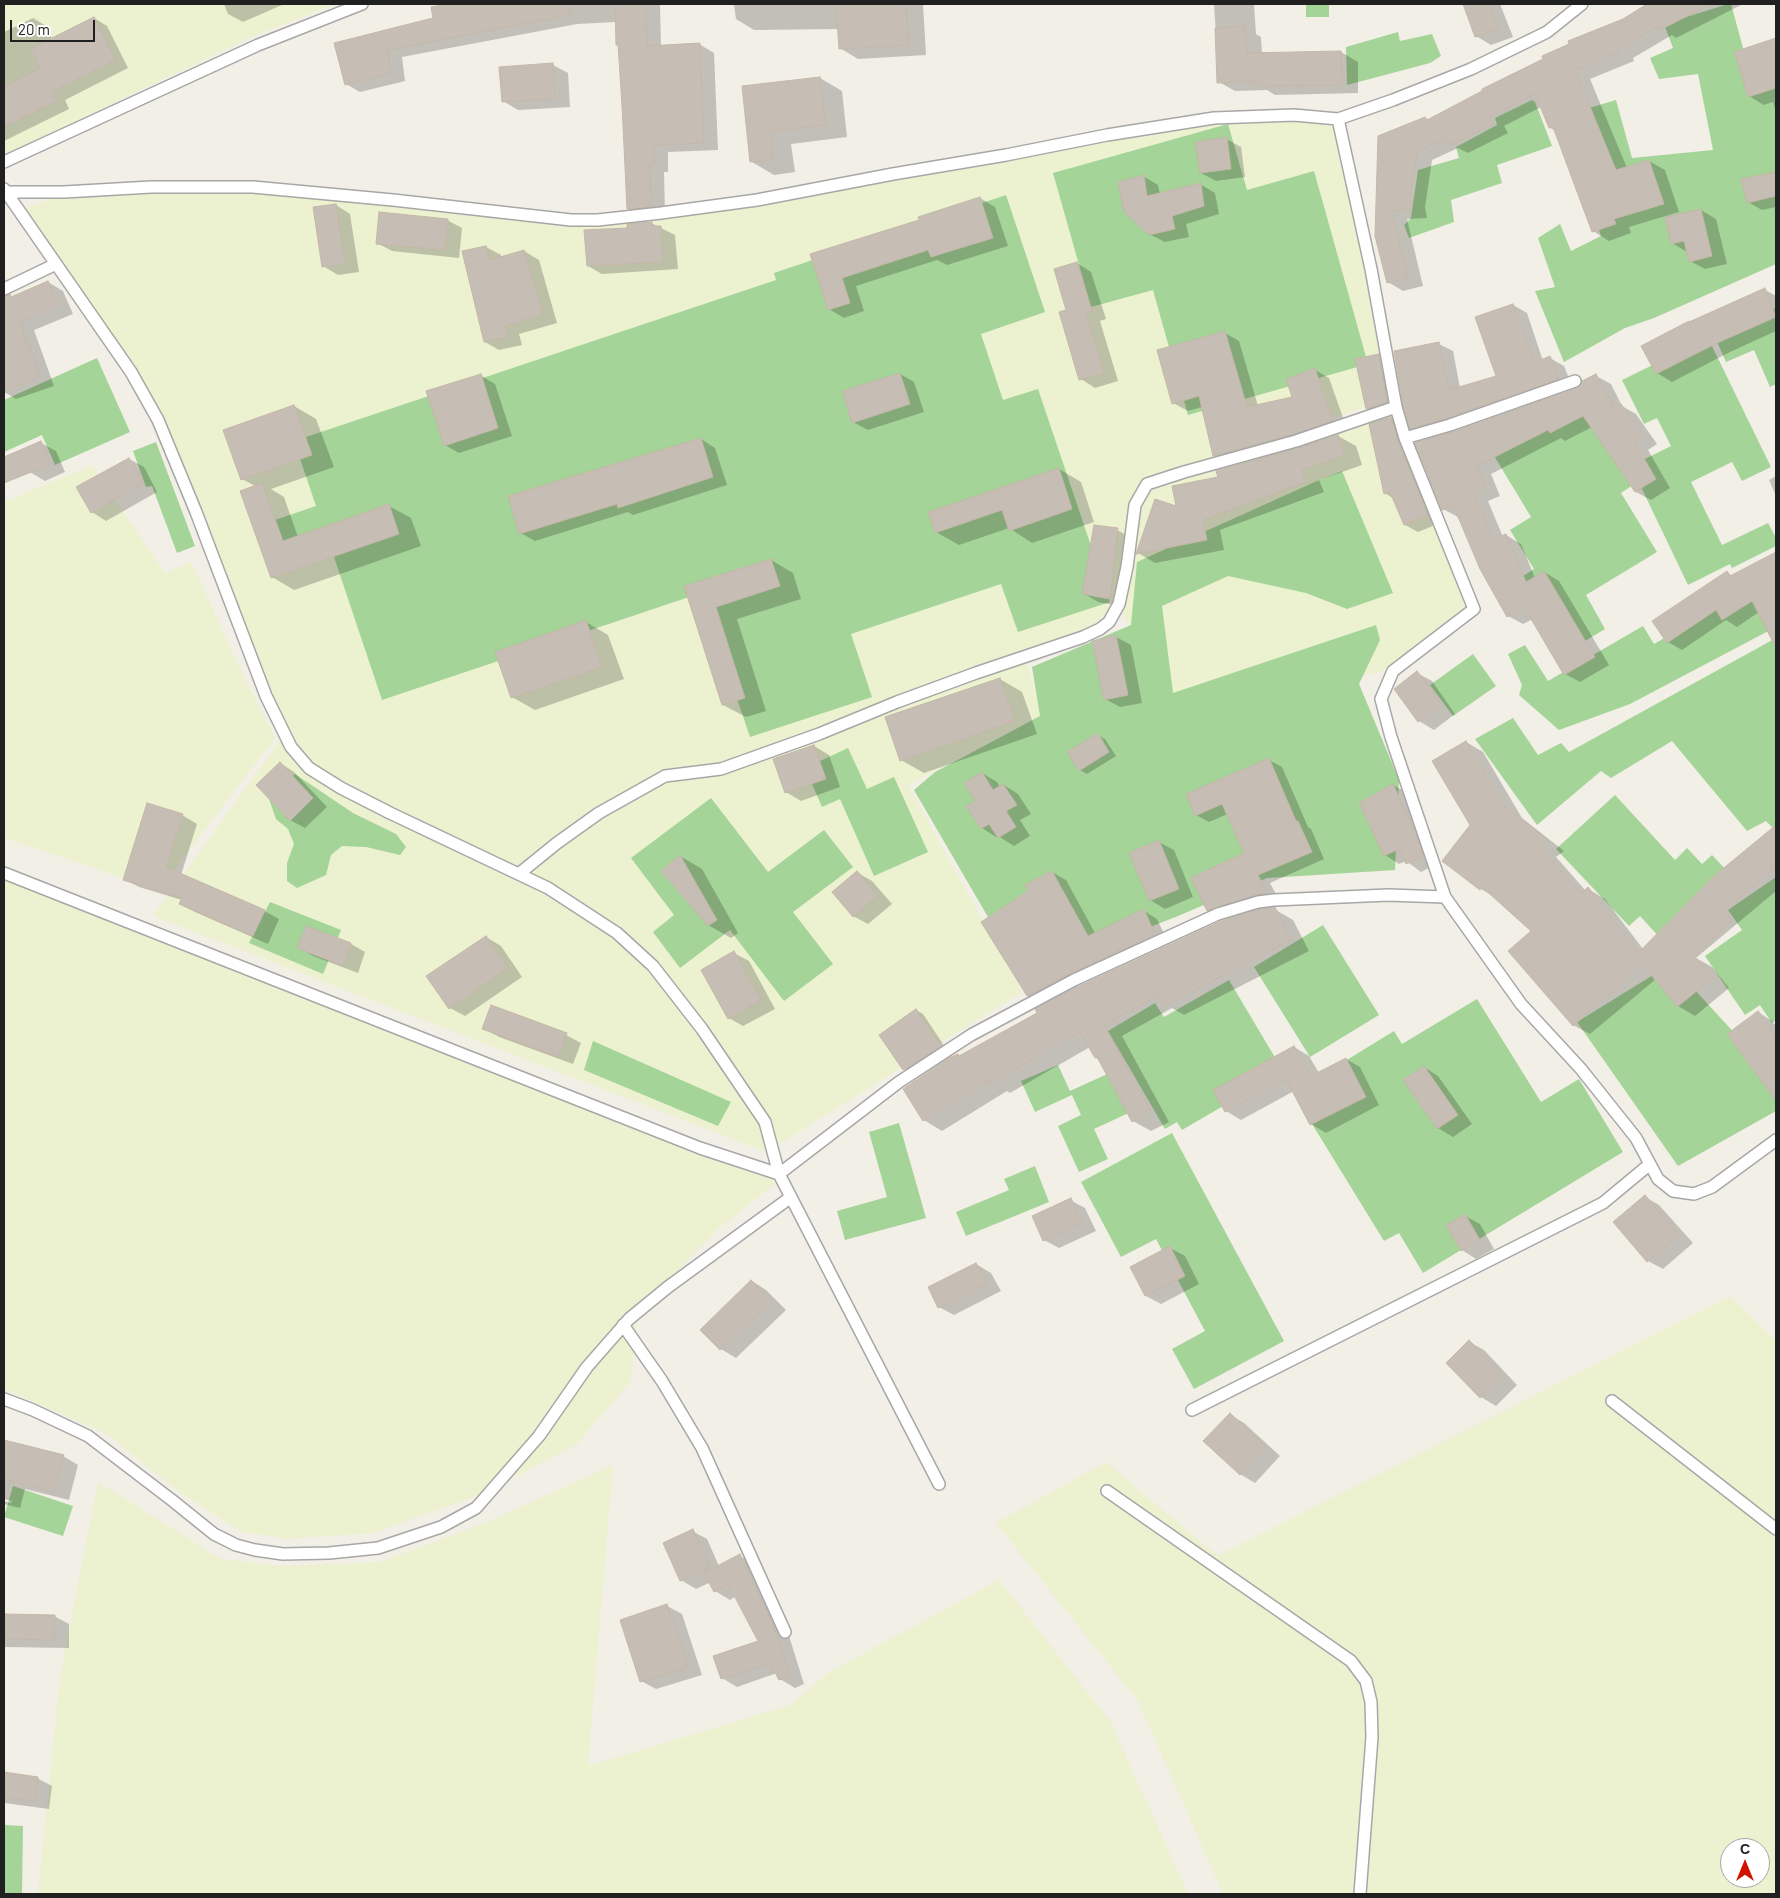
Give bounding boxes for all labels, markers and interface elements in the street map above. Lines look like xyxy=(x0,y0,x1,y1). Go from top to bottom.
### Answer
scale bar xyxy=(12,10,98,42)
text: 20 m xyxy=(18,20,50,38)
north arrow xyxy=(1720,1838,1770,1888)
text: С xyxy=(1740,1840,1750,1857)

